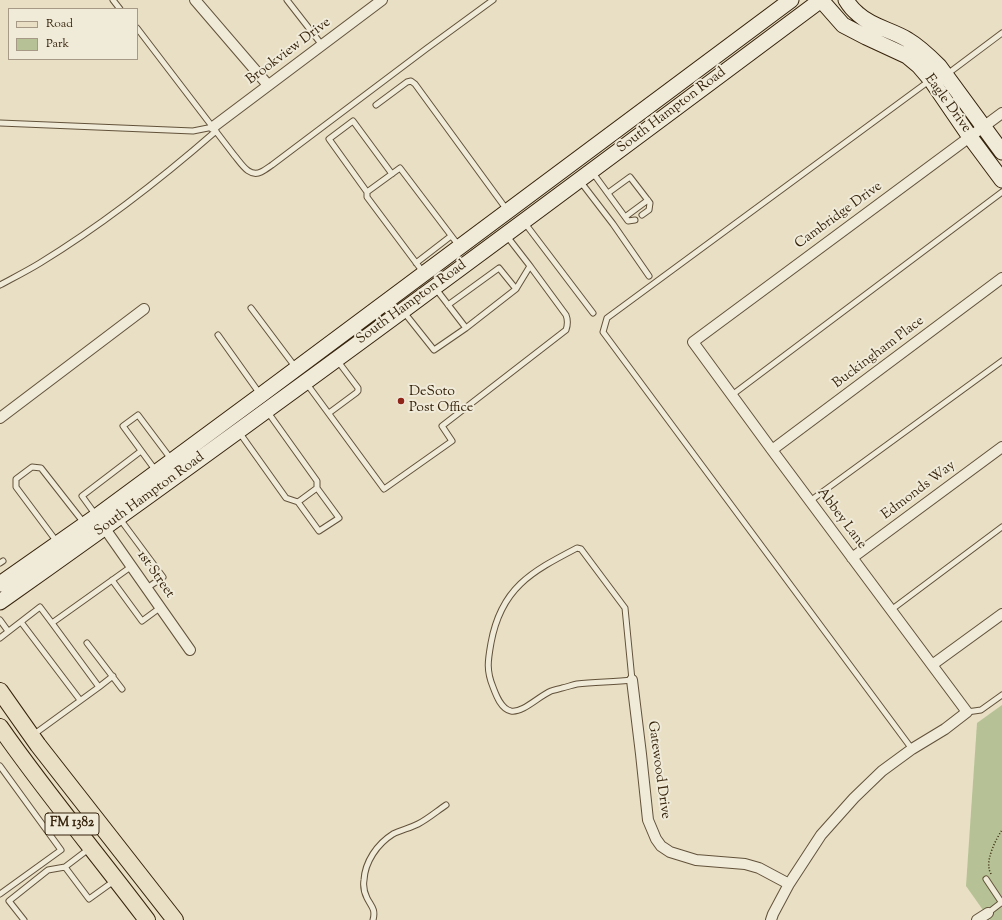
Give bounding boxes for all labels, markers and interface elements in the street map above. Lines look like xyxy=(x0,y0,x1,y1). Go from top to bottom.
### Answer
legend xyxy=(8,8,138,60)
text: Road xyxy=(46,15,73,33)
street label: Brookview Drive xyxy=(243,15,335,89)
text: Park xyxy=(46,35,69,53)
street label: South Hampton Road xyxy=(614,65,730,157)
street label: Eagle Drive xyxy=(920,71,974,137)
street label: Cambridge Drive xyxy=(792,179,886,253)
street label: South Hampton Road xyxy=(354,257,470,349)
street label: Buckingham Place xyxy=(830,313,928,393)
place label: DeSoto Post Office xyxy=(409,385,473,418)
marker: DeSoto Post Office xyxy=(396,396,406,406)
street label: South Hampton Road xyxy=(92,449,208,541)
street label: Edmonds Way xyxy=(879,458,959,524)
street label: Abbey Lane xyxy=(813,485,869,553)
street label: 1st Street xyxy=(133,548,177,602)
street label: Gatewood Drive xyxy=(643,720,673,820)
road number: FM 1382 xyxy=(45,813,99,835)

